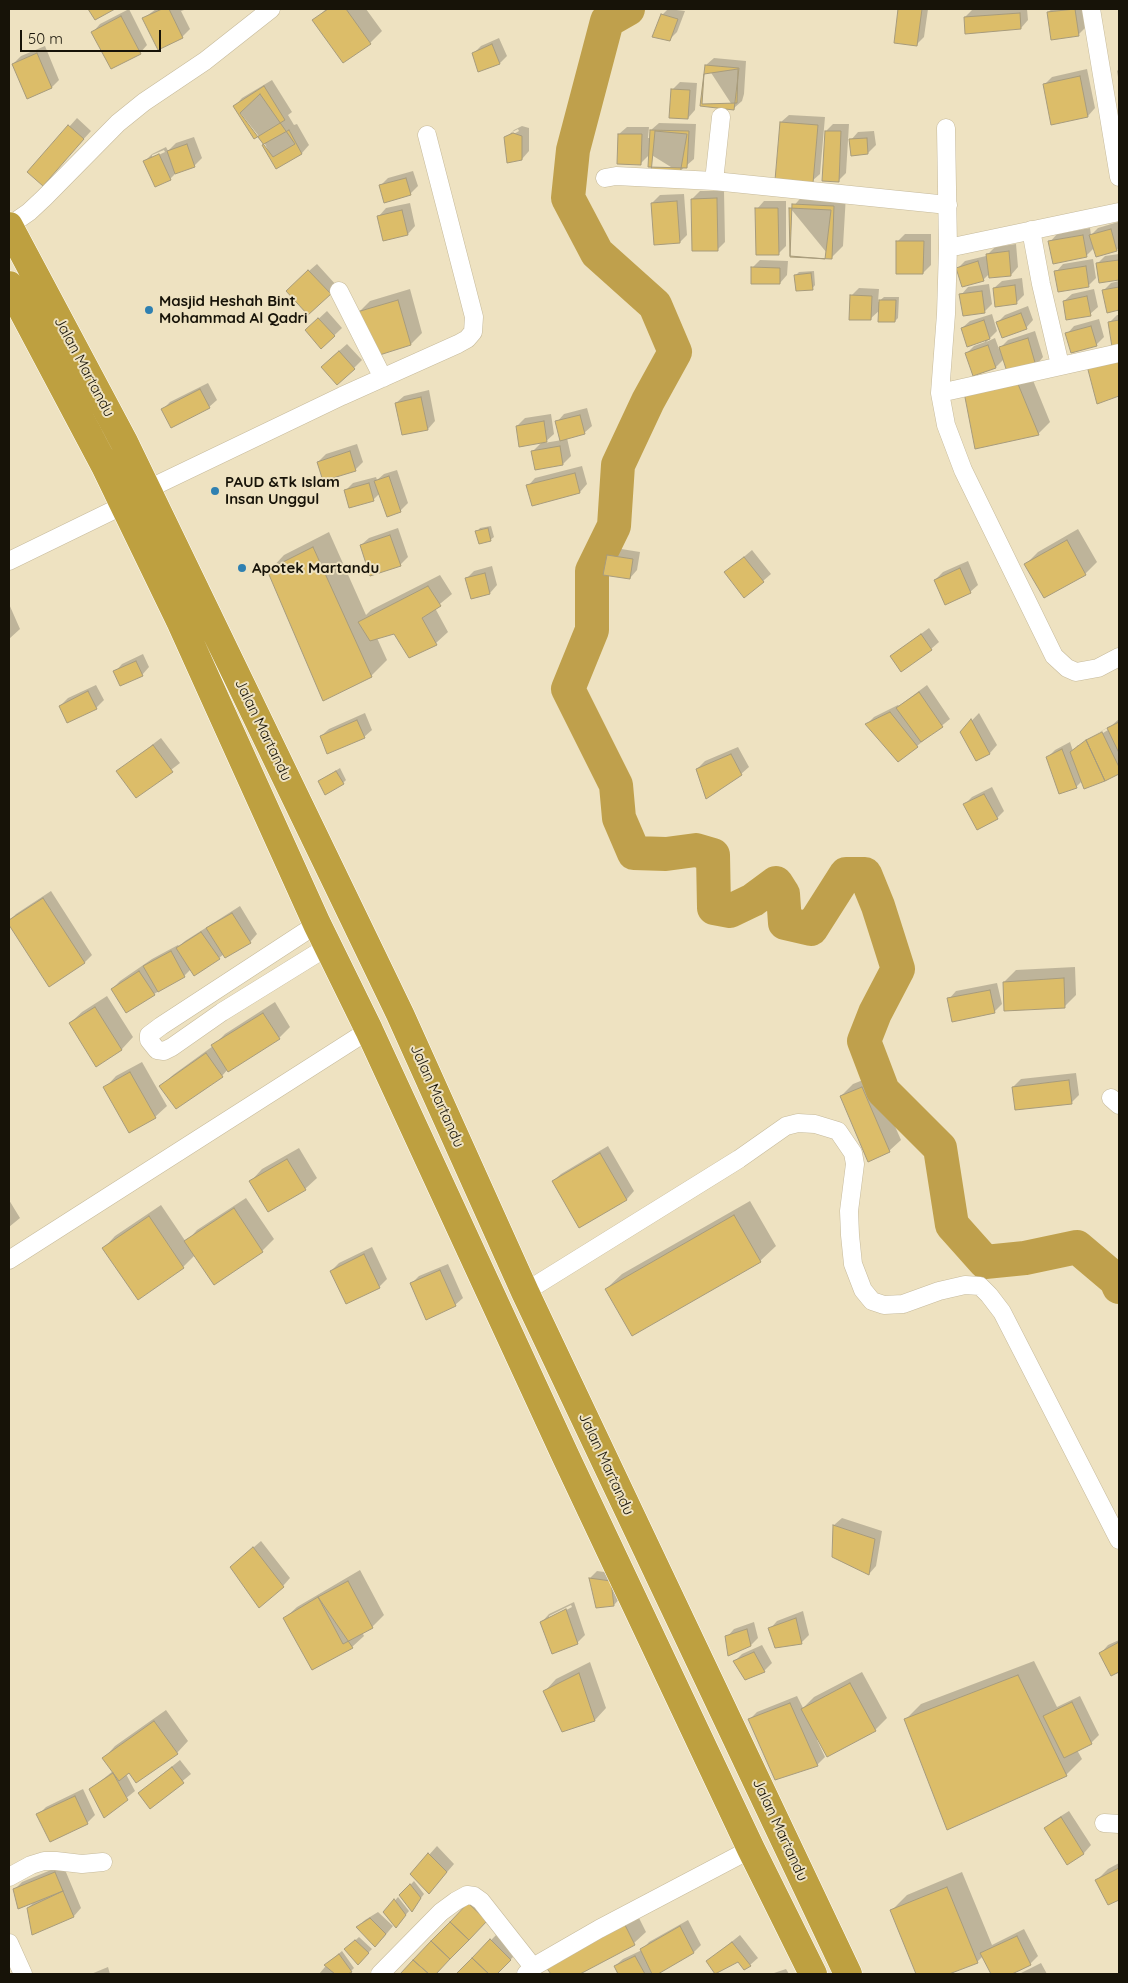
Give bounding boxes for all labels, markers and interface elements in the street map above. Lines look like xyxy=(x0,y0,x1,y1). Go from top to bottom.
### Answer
scale bar xyxy=(22,20,164,52)
text: 50 m xyxy=(28,29,63,48)
place label: Masjid Heshah Bint Mohammad Al Qadri xyxy=(159,292,308,327)
marker: Masjid Heshah Bint Mohammad Al Qadri xyxy=(143,304,155,316)
street label: Jalan Martandu xyxy=(50,314,118,420)
place label: PAUD &Tk Islam Insan Unggul xyxy=(225,473,340,508)
marker: PAUD &Tk Islam Insan Unggul xyxy=(209,485,221,497)
place label: Apotek Martandu xyxy=(252,559,379,577)
marker: Apotek Martandu xyxy=(236,562,248,574)
street label: Jalan Martandu xyxy=(231,676,295,784)
street label: Jalan Martandu xyxy=(406,1042,468,1150)
street label: Jalan Martandu xyxy=(574,1410,638,1518)
street label: Jalan Martandu xyxy=(748,1776,812,1884)

